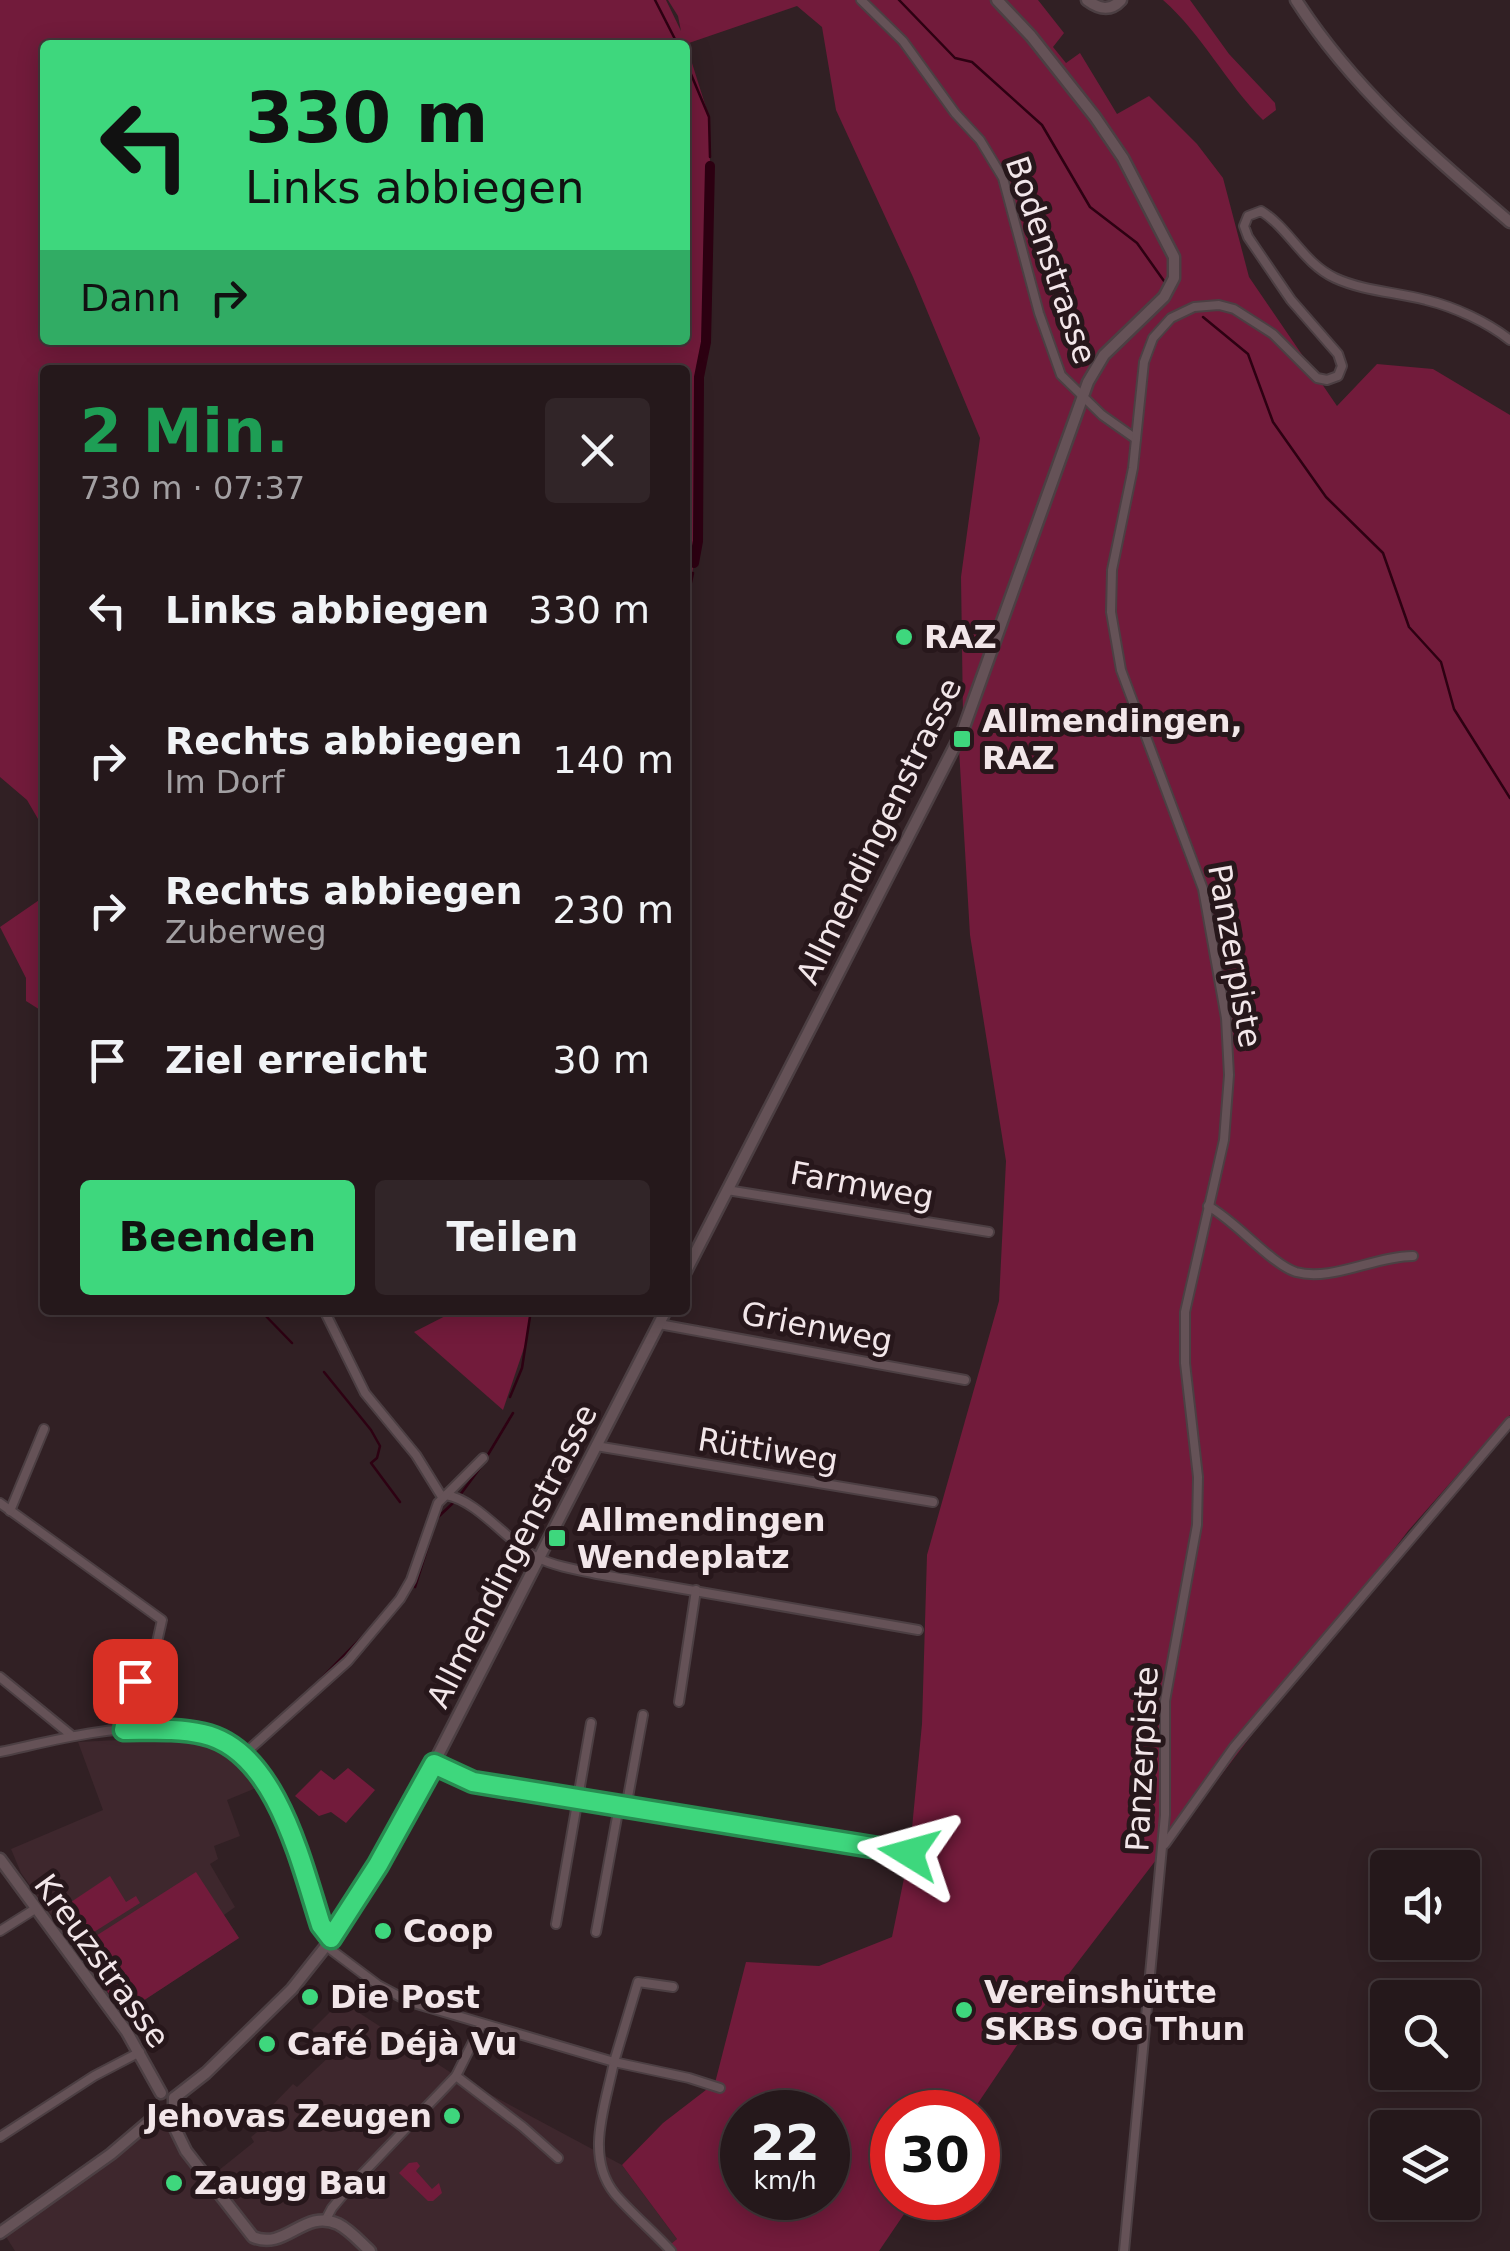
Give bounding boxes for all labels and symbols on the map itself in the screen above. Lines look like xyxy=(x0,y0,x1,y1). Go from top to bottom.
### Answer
street label: Bodenstrasse xyxy=(998,151,1104,369)
place label: RAZ xyxy=(924,618,997,656)
marker: RAZ xyxy=(893,626,915,648)
street label: Allmendingenstrasse xyxy=(788,672,970,990)
place label: Allmendingen, RAZ xyxy=(982,702,1243,777)
marker: Allmendingen, RAZ xyxy=(951,728,973,750)
street label: Panzerpiste xyxy=(1200,861,1270,1051)
street label: Farmweg xyxy=(787,1154,937,1216)
street label: Grienweg xyxy=(738,1294,896,1360)
street label: Allmendingenstrasse xyxy=(419,1398,605,1714)
street label: Rüttiweg xyxy=(695,1420,841,1480)
place label: Allmendingen Wendeplatz xyxy=(577,1501,826,1576)
marker: Allmendingen Wendeplatz xyxy=(546,1527,568,1549)
pin xyxy=(93,1639,178,1724)
street label: Panzerpiste xyxy=(1118,1665,1166,1853)
position arrow xyxy=(857,1801,961,1905)
street label: Kreuzstrasse xyxy=(26,1867,178,2055)
place label: Coop xyxy=(403,1912,493,1950)
marker: Coop xyxy=(372,1920,394,1942)
place label: Vereinshütte SKBS OG Thun xyxy=(984,1973,1245,2048)
place label: Die Post xyxy=(330,1978,480,2016)
marker: Die Post xyxy=(299,1986,321,2008)
marker: Vereinshütte SKBS OG Thun xyxy=(953,1999,975,2021)
place label: Café Déjà Vu xyxy=(287,2025,517,2063)
marker: Café Déjà Vu xyxy=(256,2033,278,2055)
speed limit sign: 30 xyxy=(870,2090,1000,2220)
place label: Jehovas Zeugen xyxy=(144,2097,432,2135)
marker: Jehovas Zeugen xyxy=(441,2105,463,2127)
place label: Zaugg Bau xyxy=(194,2164,387,2202)
marker: Zaugg Bau xyxy=(163,2172,185,2194)

